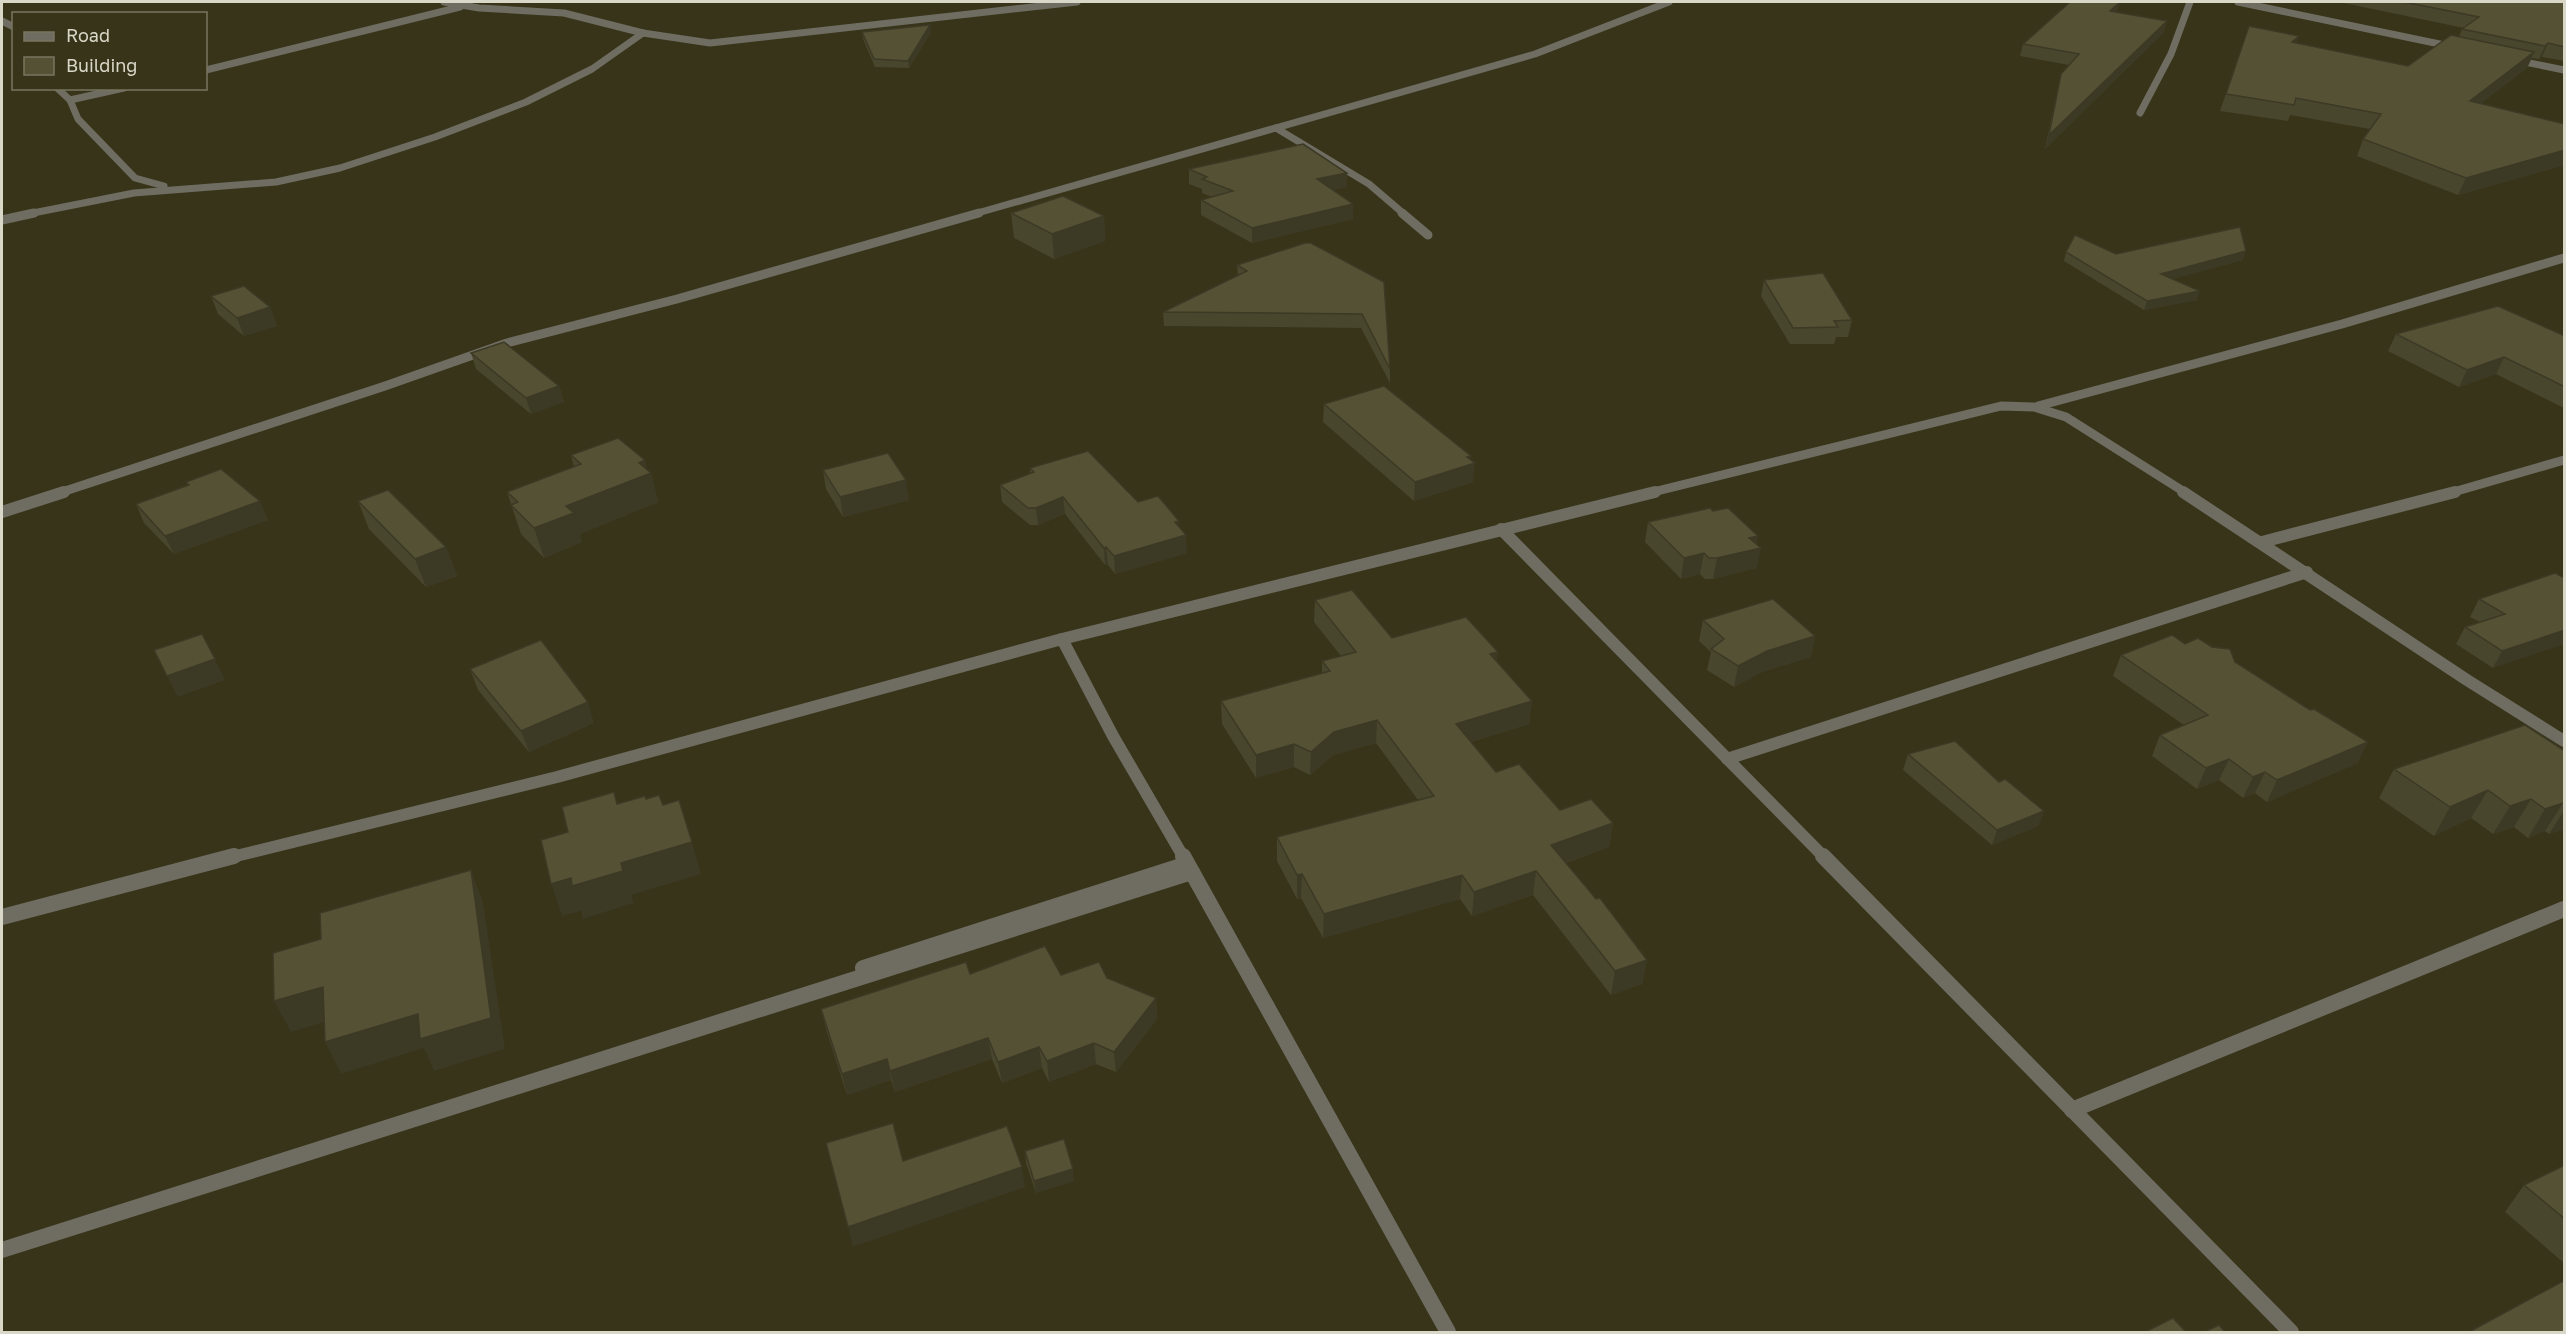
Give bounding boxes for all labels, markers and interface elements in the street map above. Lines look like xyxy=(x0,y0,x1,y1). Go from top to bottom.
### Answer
legend xyxy=(12,12,207,90)
text: Road xyxy=(66,24,110,46)
text: Building xyxy=(66,54,137,76)

